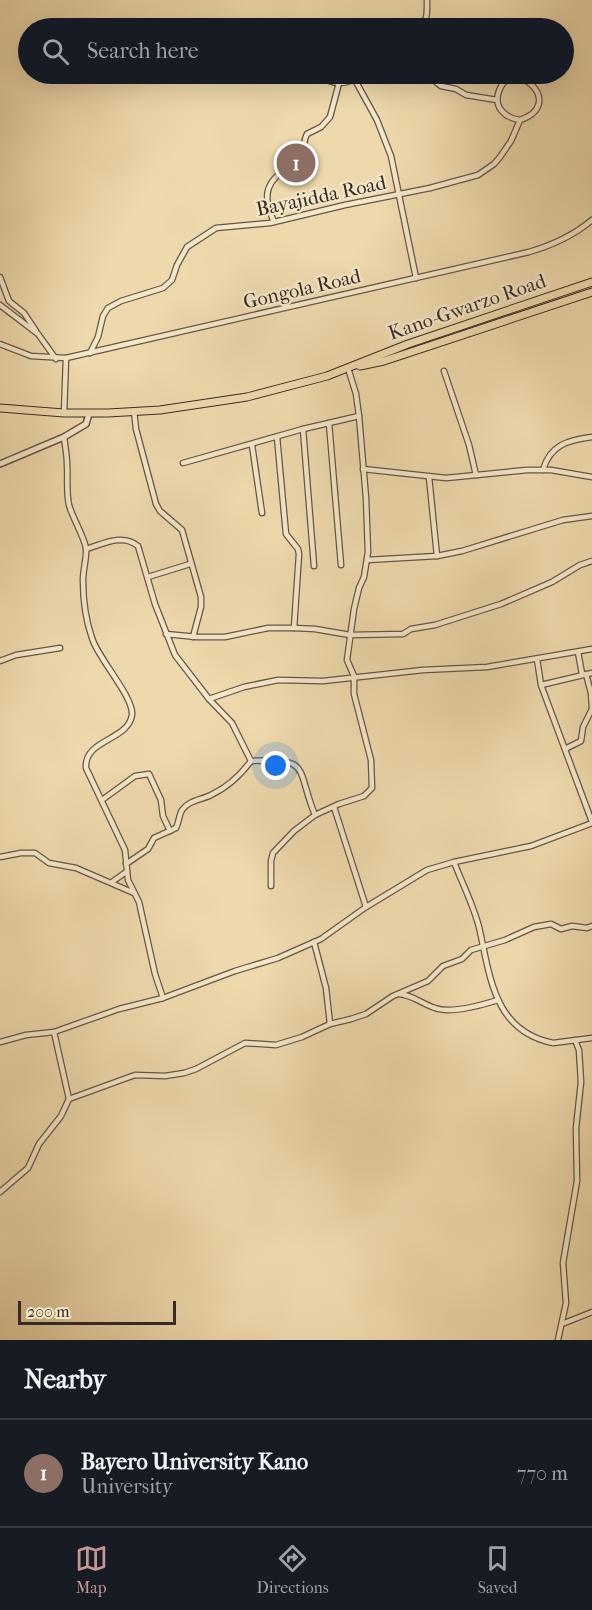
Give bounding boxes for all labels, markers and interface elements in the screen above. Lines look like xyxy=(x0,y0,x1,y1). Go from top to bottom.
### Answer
search box xyxy=(18,18,574,84)
icon: search xyxy=(39,35,72,68)
text: Search here xyxy=(87,38,199,64)
pin: 1 xyxy=(276,140,316,186)
street label: Bayajidda Road xyxy=(254,171,389,221)
street label: Gongola Road xyxy=(241,264,364,314)
street label: Kano-Gwarzo Road xyxy=(385,269,550,345)
your location xyxy=(261,751,290,780)
scale bar xyxy=(18,1298,176,1326)
text: 200 m xyxy=(27,1302,70,1321)
text: Nearby xyxy=(24,1364,106,1395)
text: Bayero University Kano xyxy=(81,1449,308,1475)
text: 1 xyxy=(40,1462,47,1485)
text: 770 m xyxy=(517,1462,568,1485)
text: University xyxy=(81,1475,173,1498)
tab: Map xyxy=(75,1542,108,1597)
tab: Directions xyxy=(257,1542,329,1597)
tab: Saved xyxy=(478,1542,517,1597)

